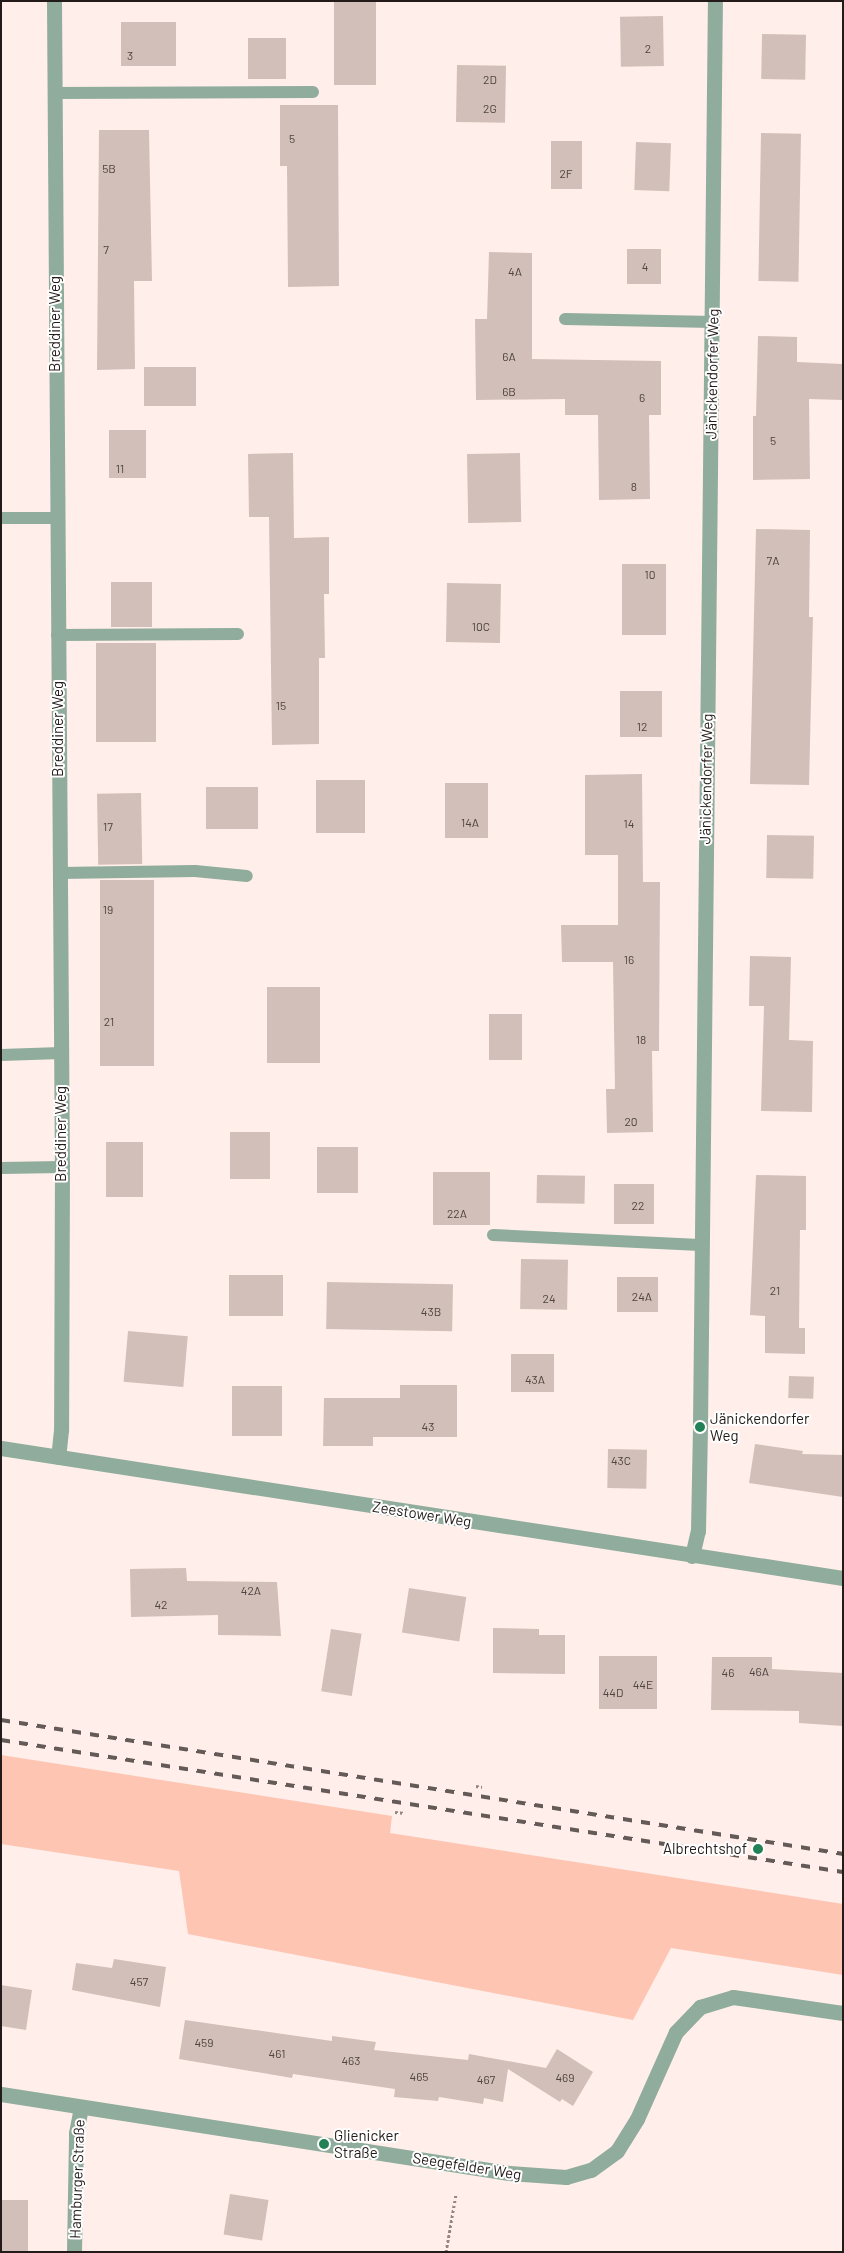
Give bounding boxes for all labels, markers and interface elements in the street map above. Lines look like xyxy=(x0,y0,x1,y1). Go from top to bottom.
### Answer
house number: 2 xyxy=(645,42,651,56)
house number: 3 xyxy=(127,49,133,63)
house number: 2D xyxy=(483,73,497,87)
house number: 2G xyxy=(483,102,497,116)
house number: 5 xyxy=(289,132,295,146)
house number: 5B xyxy=(102,162,116,176)
house number: 2F xyxy=(559,167,573,181)
house number: 7 xyxy=(103,243,109,257)
house number: 4 xyxy=(642,260,648,274)
house number: 4A xyxy=(508,265,522,279)
street label: Breddiner Weg xyxy=(46,276,64,372)
street label: Jänickendorfer Weg xyxy=(702,308,722,440)
house number: 6A xyxy=(502,350,516,364)
house number: 6B xyxy=(502,385,516,399)
house number: 6 xyxy=(639,391,645,405)
house number: 5 xyxy=(770,434,776,448)
house number: 11 xyxy=(116,462,124,476)
house number: 8 xyxy=(631,480,637,494)
house number: 7A xyxy=(767,554,779,568)
house number: 10 xyxy=(645,568,655,582)
house number: 10C xyxy=(472,620,490,634)
street label: Breddiner Weg xyxy=(49,681,67,777)
house number: 15 xyxy=(276,699,286,713)
street label: Jänickendorfer Weg xyxy=(696,713,716,845)
house number: 12 xyxy=(637,720,647,734)
house number: 14A xyxy=(461,816,479,830)
house number: 14 xyxy=(624,817,634,831)
house number: 17 xyxy=(103,820,113,834)
house number: 19 xyxy=(103,903,113,917)
house number: 16 xyxy=(624,953,634,967)
house number: 21 xyxy=(104,1015,114,1029)
house number: 18 xyxy=(636,1033,646,1047)
street label: Breddiner Weg xyxy=(52,1086,70,1182)
house number: 20 xyxy=(624,1115,638,1129)
house number: 22 xyxy=(632,1199,644,1213)
house number: 22A xyxy=(447,1207,467,1221)
house number: 21 xyxy=(770,1284,780,1298)
house number: 24A xyxy=(632,1290,652,1304)
house number: 24 xyxy=(542,1292,556,1306)
house number: 43B xyxy=(421,1305,441,1319)
house number: 43A xyxy=(525,1373,545,1387)
place label: Jänickendorfer Weg xyxy=(710,1409,809,1444)
house number: 43 xyxy=(422,1420,434,1434)
marker: Jänickendorfer Weg xyxy=(694,1421,706,1433)
house number: 43C xyxy=(611,1454,631,1468)
street label: Zeestower Weg xyxy=(371,1497,473,1531)
house number: 42A xyxy=(241,1584,261,1598)
house number: 42 xyxy=(154,1598,168,1612)
house number: 46A xyxy=(749,1665,769,1679)
house number: 46 xyxy=(722,1666,734,1680)
house number: 44E xyxy=(633,1678,653,1692)
house number: 44D xyxy=(603,1686,623,1700)
place label: Albrechtshof xyxy=(663,1840,747,1858)
marker: Albrechtshof xyxy=(751,1842,765,1856)
house number: 457 xyxy=(130,1975,148,1989)
house number: 459 xyxy=(194,2036,214,2050)
house number: 461 xyxy=(269,2047,285,2061)
house number: 463 xyxy=(342,2054,360,2068)
house number: 465 xyxy=(410,2070,428,2084)
house number: 469 xyxy=(555,2071,575,2085)
house number: 467 xyxy=(477,2073,495,2087)
street label: Hamburger Straße xyxy=(66,2119,88,2239)
place label: Glienicker Straße xyxy=(334,2126,399,2161)
marker: Glienicker Straße xyxy=(318,2138,330,2150)
street label: Seegefelder Weg xyxy=(411,2149,523,2183)

